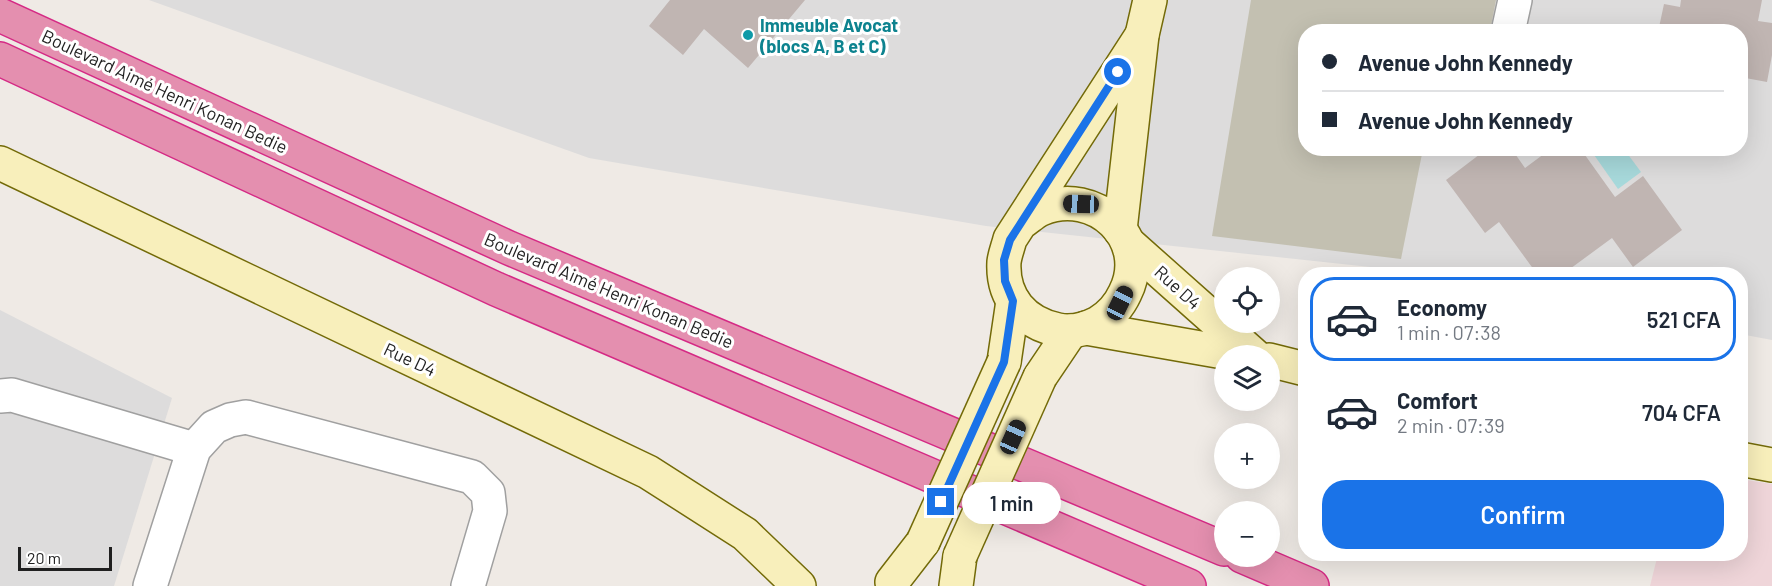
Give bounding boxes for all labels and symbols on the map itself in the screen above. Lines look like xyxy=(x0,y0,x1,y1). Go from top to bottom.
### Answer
place label: Immeuble Avocat (blocs A, B et C) xyxy=(759,14,898,57)
street label: Boulevard Aimé Henri Konan Bedie xyxy=(39,24,291,158)
marker: Immeuble Avocat (blocs A, B et C) xyxy=(741,28,755,42)
route start xyxy=(1104,58,1131,85)
car xyxy=(1063,194,1099,214)
street label: Boulevard Aimé Henri Konan Bedie xyxy=(481,227,737,353)
street label: Rue D4 xyxy=(1150,260,1206,314)
car xyxy=(1104,283,1136,323)
street label: Rue D4 xyxy=(380,337,440,381)
car xyxy=(997,417,1029,457)
callout: 1 min xyxy=(962,481,1061,523)
route end xyxy=(927,488,954,515)
scale bar xyxy=(18,544,112,572)

